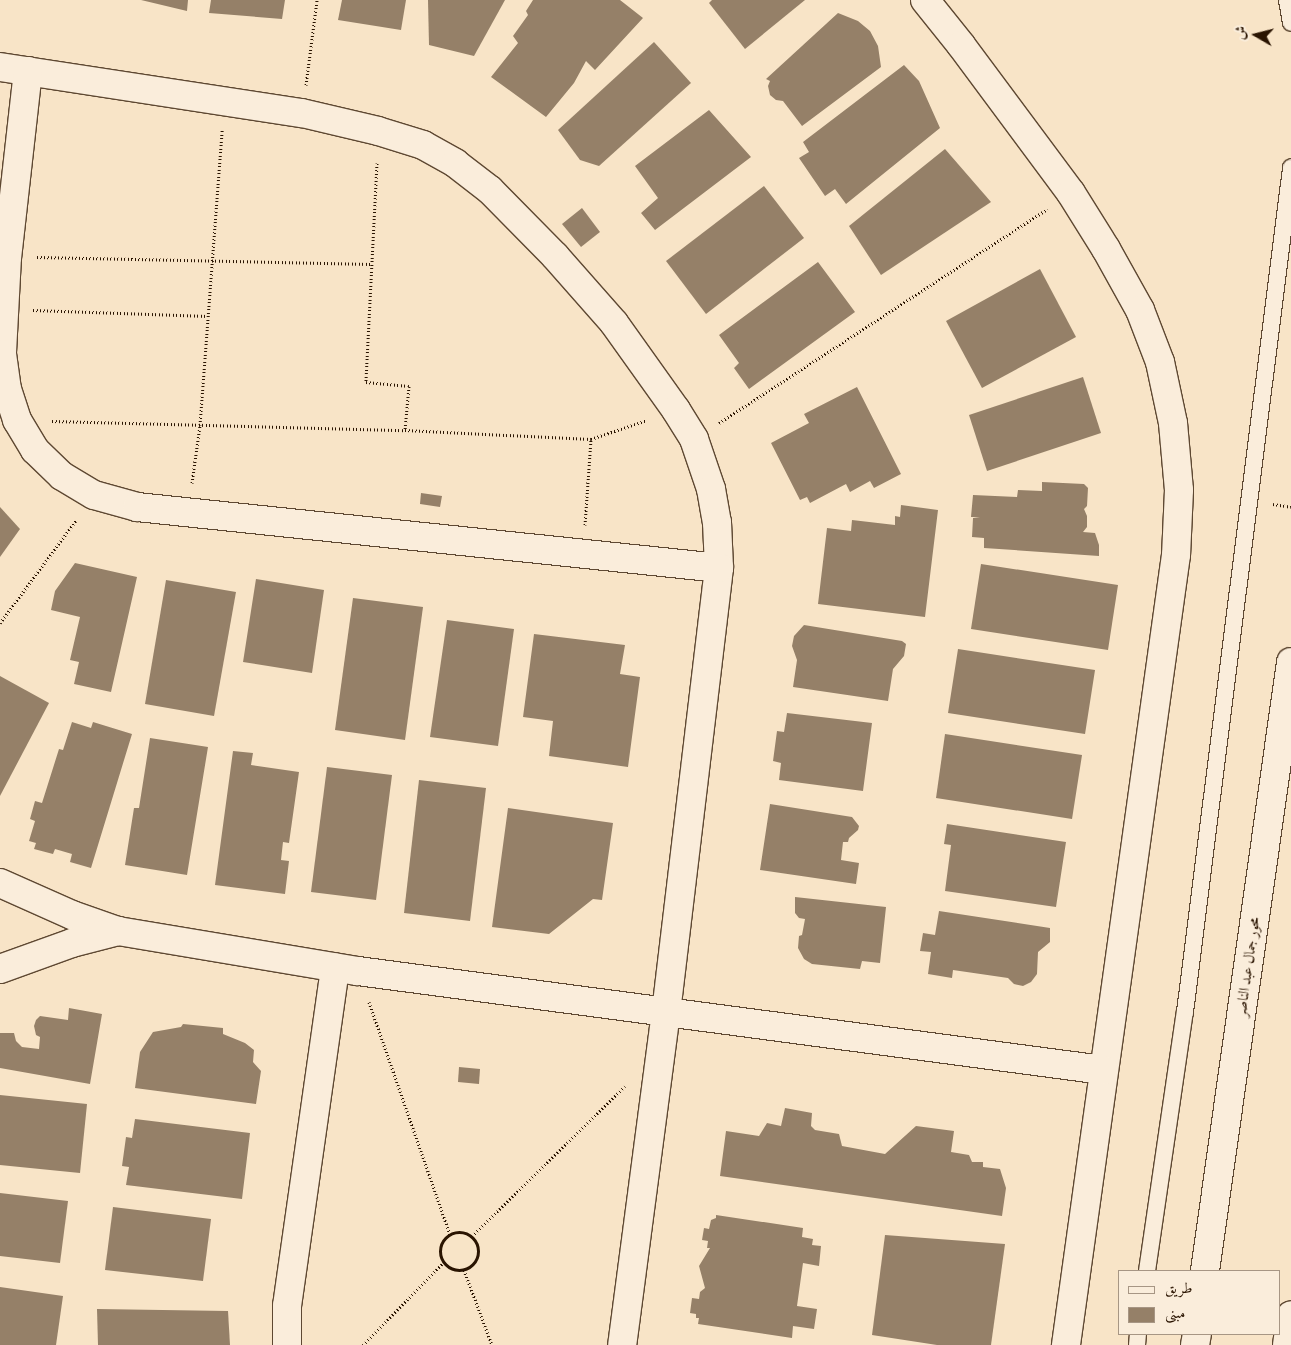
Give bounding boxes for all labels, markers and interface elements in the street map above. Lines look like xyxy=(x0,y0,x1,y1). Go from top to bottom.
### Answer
north arrow xyxy=(1231,10,1281,60)
text: ش xyxy=(1231,25,1251,41)
street label: محور جمال عبد الناصر xyxy=(1232,916,1264,1018)
legend xyxy=(1118,1270,1281,1335)
text: طريق xyxy=(1165,1279,1192,1298)
text: مبنى xyxy=(1165,1304,1185,1323)

